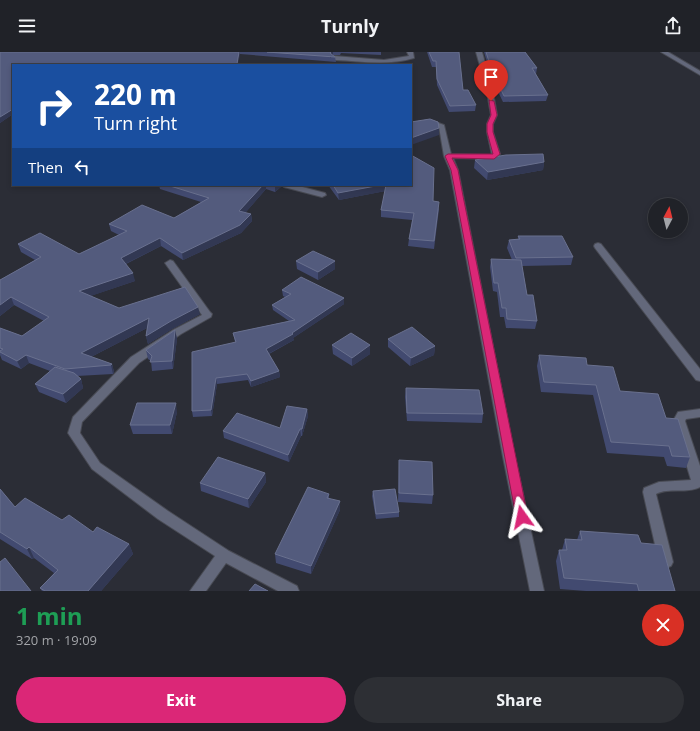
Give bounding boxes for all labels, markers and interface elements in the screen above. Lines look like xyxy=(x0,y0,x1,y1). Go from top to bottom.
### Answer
text: Turnly xyxy=(321,14,379,38)
icon: menu xyxy=(16,15,38,37)
icon: share xyxy=(662,15,684,37)
pin xyxy=(474,60,508,101)
icon: arrive xyxy=(480,66,502,88)
text: 220 m xyxy=(94,75,177,113)
icon: right xyxy=(28,80,80,132)
text: Turn right xyxy=(94,111,177,135)
icon: left xyxy=(71,156,93,178)
text: Then xyxy=(28,157,63,177)
north arrow xyxy=(648,198,688,238)
map controls xyxy=(648,198,688,238)
position arrow xyxy=(501,496,543,538)
text: 1 min xyxy=(16,599,83,632)
button: close xyxy=(642,604,684,646)
text: 320 m · 19:09 xyxy=(16,631,97,649)
button: Exit xyxy=(16,677,346,723)
button: Share xyxy=(354,677,684,723)

